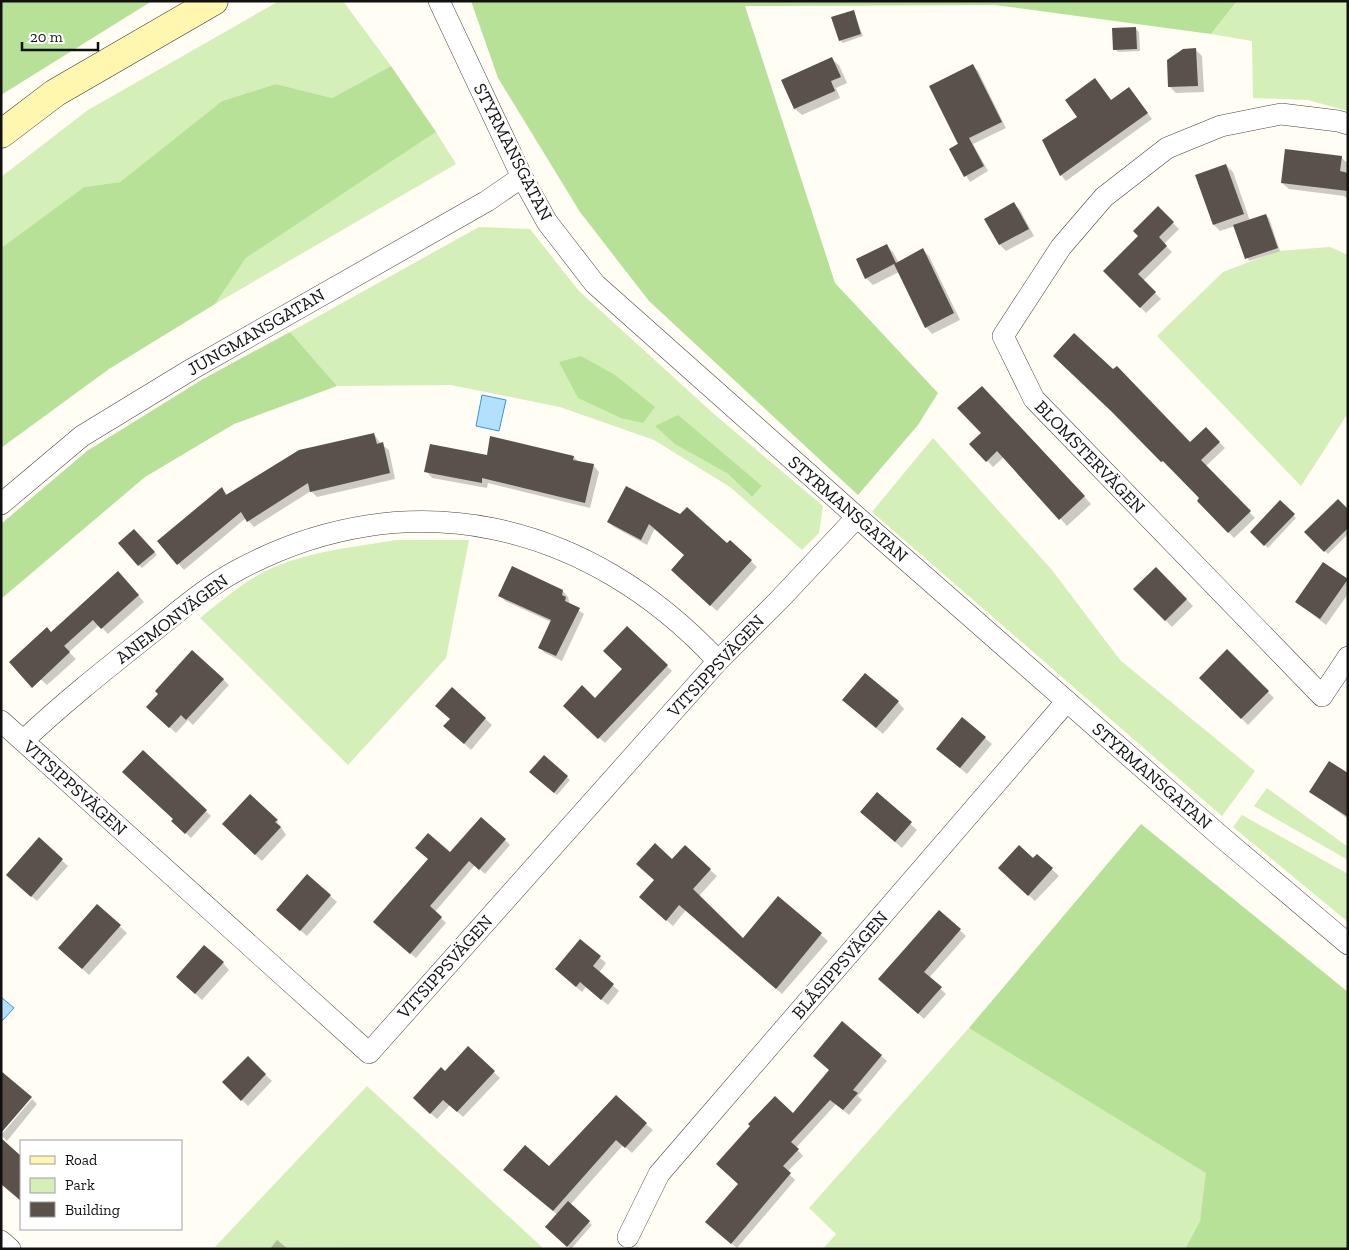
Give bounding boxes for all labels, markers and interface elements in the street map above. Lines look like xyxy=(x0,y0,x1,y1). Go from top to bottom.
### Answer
scale bar xyxy=(22,20,99,52)
text: 20 m xyxy=(30,28,63,46)
street label: STYRMANSGATAN xyxy=(469,80,557,224)
street label: JUNGMANSGATAN xyxy=(183,284,329,380)
street label: BLOMSTERVÄGEN xyxy=(1030,396,1150,518)
street label: STYRMANSGATAN xyxy=(784,451,912,567)
street label: ANEMONVÄGEN xyxy=(111,569,233,669)
street label: VITSIPPSVÄGEN xyxy=(662,610,769,723)
street label: STYRMANSGATAN xyxy=(1088,718,1216,834)
street label: VITSIPPSVÄGEN xyxy=(18,735,131,840)
street label: BLÅSIPPSVÄGEN xyxy=(787,907,893,1023)
street label: VITSIPPSVÄGEN xyxy=(392,911,497,1024)
legend xyxy=(20,1140,182,1230)
text: Road xyxy=(65,1151,98,1169)
text: Park xyxy=(65,1176,95,1194)
text: Building xyxy=(65,1201,120,1219)

